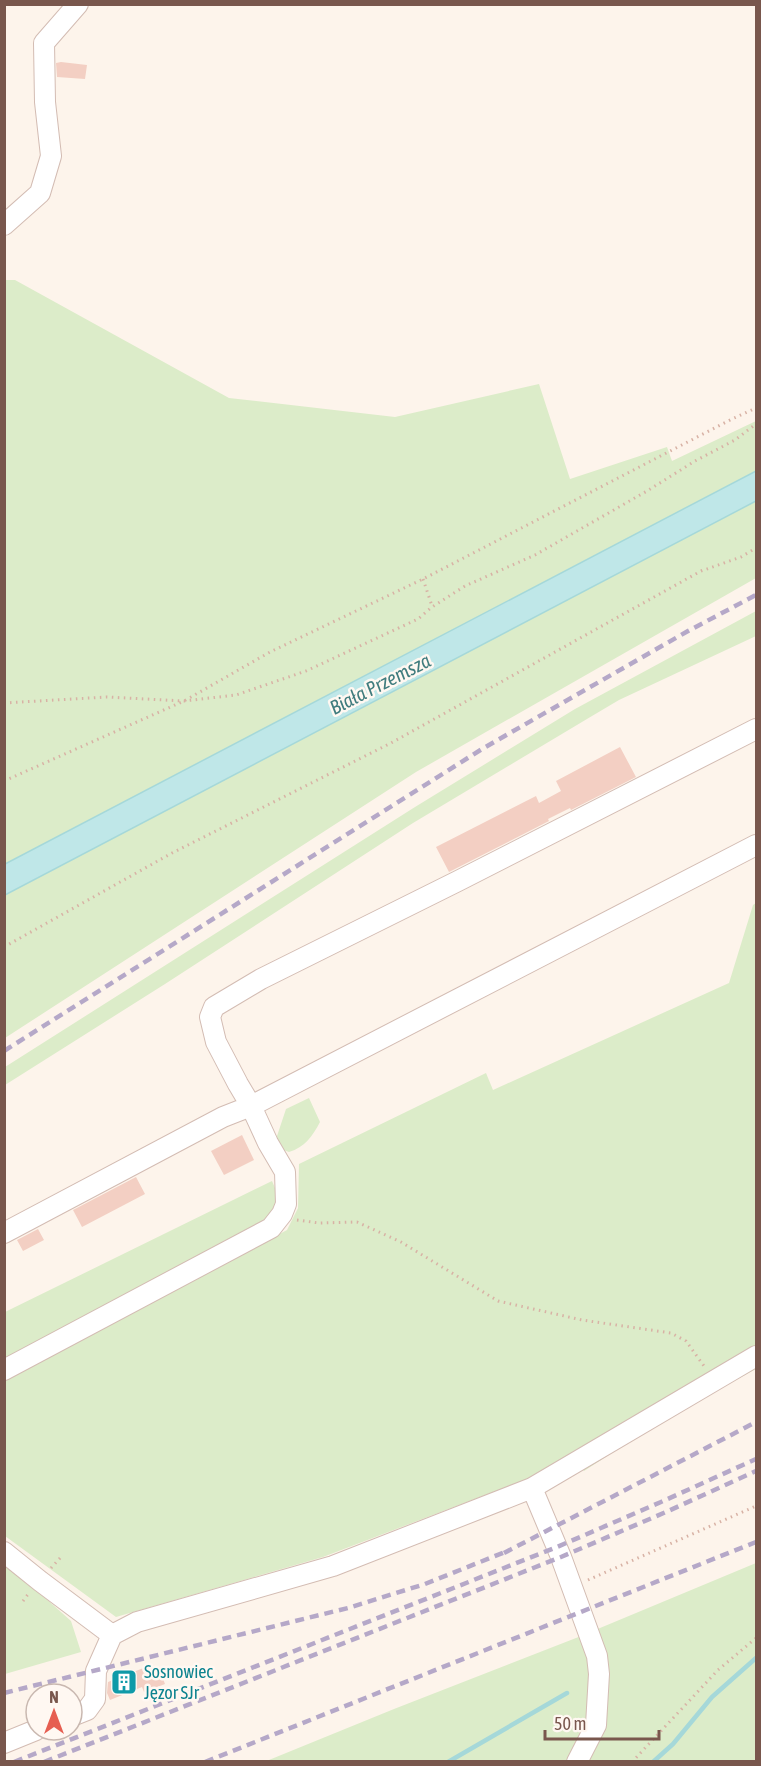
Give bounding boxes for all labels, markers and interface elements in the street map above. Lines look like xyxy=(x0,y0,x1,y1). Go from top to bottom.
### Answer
water label: Biała Przemsza xyxy=(326,648,434,719)
place label: Sosnowiec Jęzor SJr xyxy=(144,1661,213,1703)
building icon: Sosnowiec Jęzor SJr xyxy=(109,1667,139,1697)
north arrow xyxy=(24,1682,84,1742)
text: N xyxy=(49,1688,59,1706)
scale bar xyxy=(545,1703,659,1741)
text: 50 m xyxy=(554,1713,586,1734)

